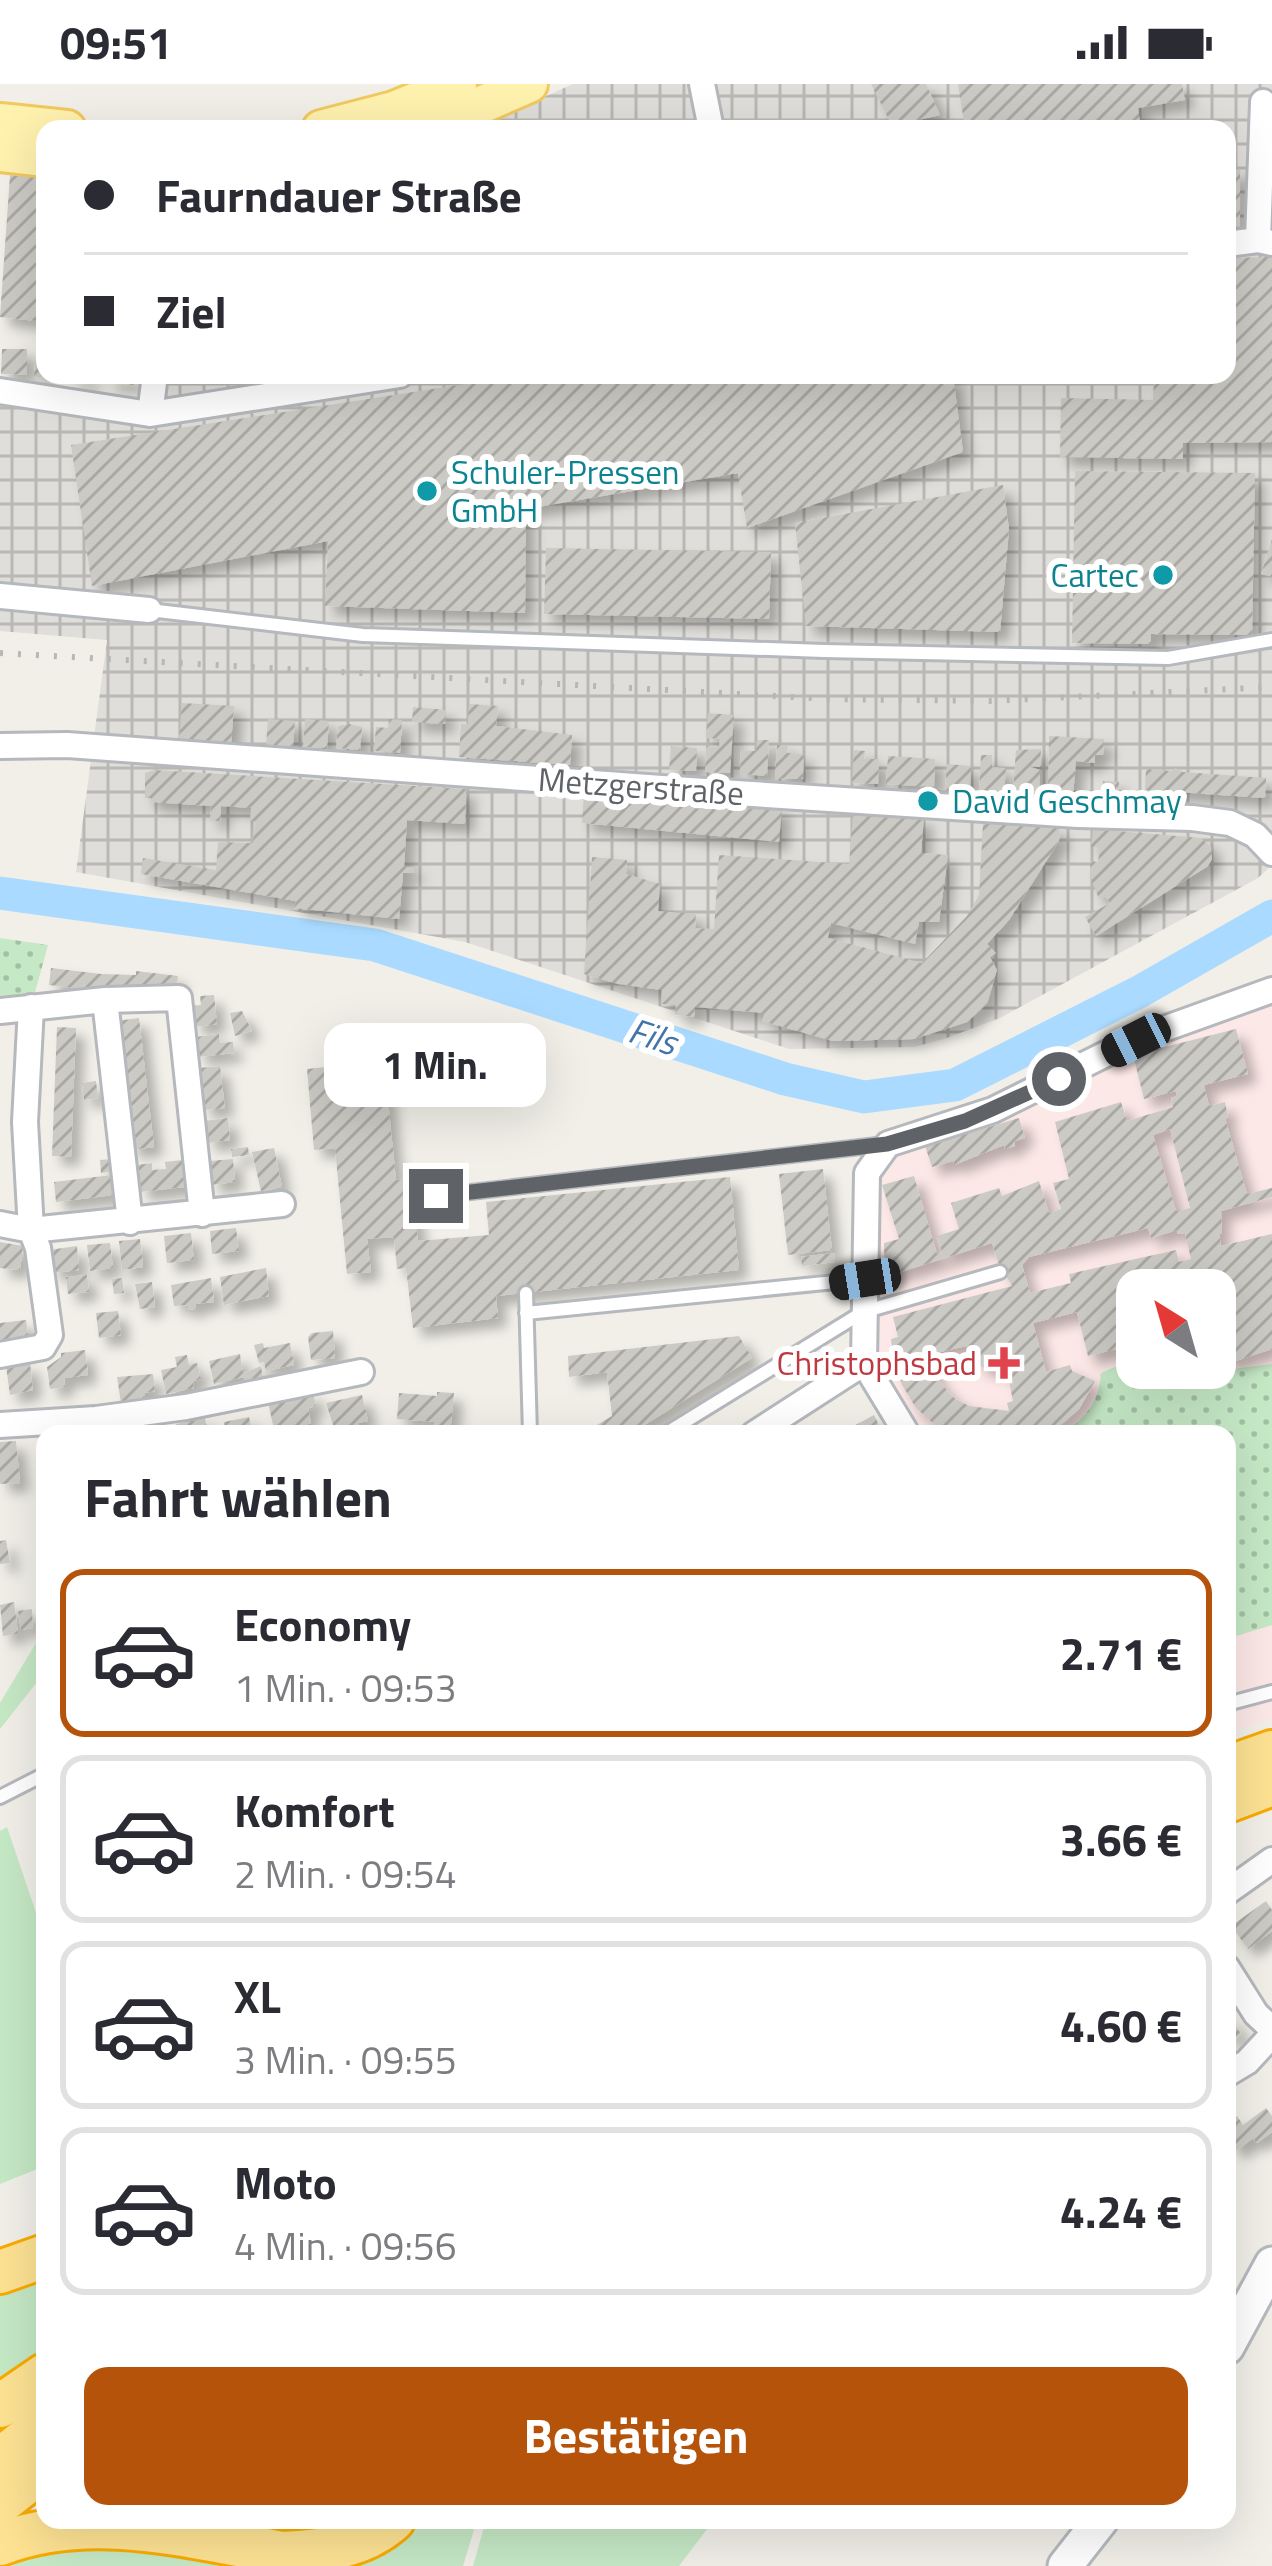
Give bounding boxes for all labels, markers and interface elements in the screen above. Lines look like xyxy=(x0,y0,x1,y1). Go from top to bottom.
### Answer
text: 09:51 xyxy=(60,8,172,76)
text: Faurndauer Straße xyxy=(156,161,522,229)
text: Ziel xyxy=(156,277,227,345)
place label: Schuler-Pressen GmbH xyxy=(451,447,680,535)
marker: Schuler-Pressen GmbH xyxy=(414,478,440,504)
place label: Cartec xyxy=(1050,550,1139,600)
marker: Cartec xyxy=(1150,562,1176,588)
street label: Metzgerstraße xyxy=(536,754,746,818)
place label: David Geschmay xyxy=(952,776,1182,826)
marker: David Geschmay xyxy=(915,788,941,814)
water label: Fils xyxy=(622,1002,687,1070)
car xyxy=(1096,1008,1176,1072)
callout: 1 Min. xyxy=(325,1022,547,1106)
text: 1 Min. xyxy=(382,1035,488,1094)
route start xyxy=(1032,1052,1086,1106)
route end xyxy=(409,1169,463,1223)
car xyxy=(827,1256,903,1302)
north arrow xyxy=(1116,1269,1236,1389)
map controls xyxy=(1116,1269,1236,1389)
place label: Christophsbad xyxy=(777,1338,977,1388)
marker: Christophsbad xyxy=(988,1347,1020,1379)
text: Fahrt wählen xyxy=(84,1456,392,1538)
text: Economy xyxy=(234,1590,411,1658)
icon: car xyxy=(90,1599,198,1707)
text: 2.71 € xyxy=(1060,1619,1182,1687)
text: 1 Min. · 09:53 xyxy=(234,1658,457,1717)
text: Komfort xyxy=(234,1776,395,1844)
icon: car xyxy=(90,1785,198,1893)
text: 3.66 € xyxy=(1060,1805,1182,1873)
text: 2 Min. · 09:54 xyxy=(234,1844,457,1903)
text: XL xyxy=(234,1962,281,2030)
icon: car xyxy=(90,1971,198,2079)
text: 4.60 € xyxy=(1060,1991,1182,2059)
text: 3 Min. · 09:55 xyxy=(234,2030,457,2089)
text: Moto xyxy=(234,2148,337,2216)
icon: car xyxy=(90,2157,198,2265)
text: 4.24 € xyxy=(1060,2177,1182,2245)
text: 4 Min. · 09:56 xyxy=(234,2216,457,2275)
button: Bestätigen xyxy=(84,2367,1188,2505)

